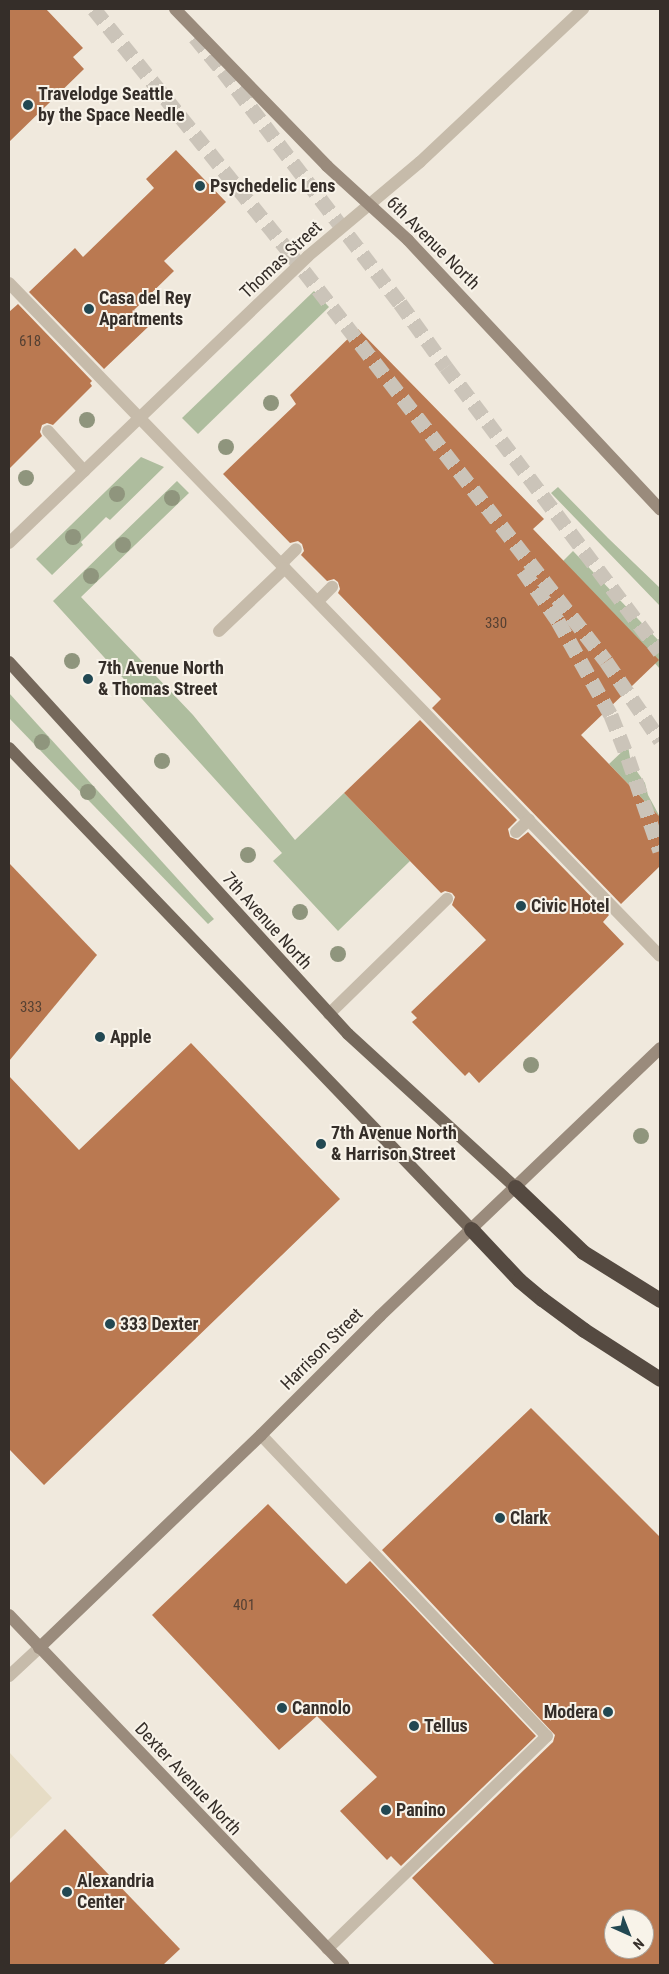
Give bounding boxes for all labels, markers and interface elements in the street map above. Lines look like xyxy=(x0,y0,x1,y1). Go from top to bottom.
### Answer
place label: Travelodge Seattle by the Space Needle xyxy=(38,84,185,126)
marker: Travelodge Seattle by the Space Needle xyxy=(22,99,34,111)
place label: Psychedelic Lens xyxy=(210,175,335,197)
marker: Psychedelic Lens xyxy=(194,180,206,192)
street label: 6th Avenue North xyxy=(382,192,484,294)
street label: Thomas Street xyxy=(236,217,326,303)
place label: Casa del Rey Apartments xyxy=(99,288,191,330)
marker: Casa del Rey Apartments xyxy=(83,303,95,315)
house number: 618 xyxy=(19,333,41,351)
house number: 330 xyxy=(485,615,507,633)
place label: 7th Avenue North & Thomas Street xyxy=(98,658,224,701)
marker: 7th Avenue North & Thomas Street xyxy=(82,673,94,685)
street label: 7th Avenue North xyxy=(218,868,316,974)
place label: Civic Hotel xyxy=(531,895,610,917)
marker: Civic Hotel xyxy=(515,900,527,912)
house number: 333 xyxy=(20,999,42,1017)
place label: Apple xyxy=(110,1026,151,1048)
marker: Apple xyxy=(94,1031,106,1043)
place label: 7th Avenue North & Harrison Street xyxy=(331,1123,457,1166)
marker: 7th Avenue North & Harrison Street xyxy=(315,1138,327,1150)
street label: Harrison Street xyxy=(276,1303,368,1395)
place label: 333 Dexter xyxy=(120,1313,198,1335)
marker: 333 Dexter xyxy=(104,1318,116,1330)
place label: Clark xyxy=(510,1507,548,1529)
marker: Clark xyxy=(494,1512,506,1524)
house number: 401 xyxy=(233,1597,255,1615)
place label: Cannolo xyxy=(292,1697,351,1719)
place label: Modera xyxy=(544,1701,598,1723)
marker: Cannolo xyxy=(276,1702,288,1714)
marker: Modera xyxy=(602,1706,614,1718)
place label: Tellus xyxy=(424,1715,468,1737)
street label: Dexter Avenue North xyxy=(130,1718,246,1840)
marker: Tellus xyxy=(408,1720,420,1732)
place label: Panino xyxy=(396,1799,446,1821)
marker: Panino xyxy=(380,1804,392,1816)
place label: Alexandria Center xyxy=(77,1871,154,1914)
marker: Alexandria Center xyxy=(61,1886,73,1898)
north arrow xyxy=(604,1909,654,1959)
text: N xyxy=(630,1935,647,1953)

